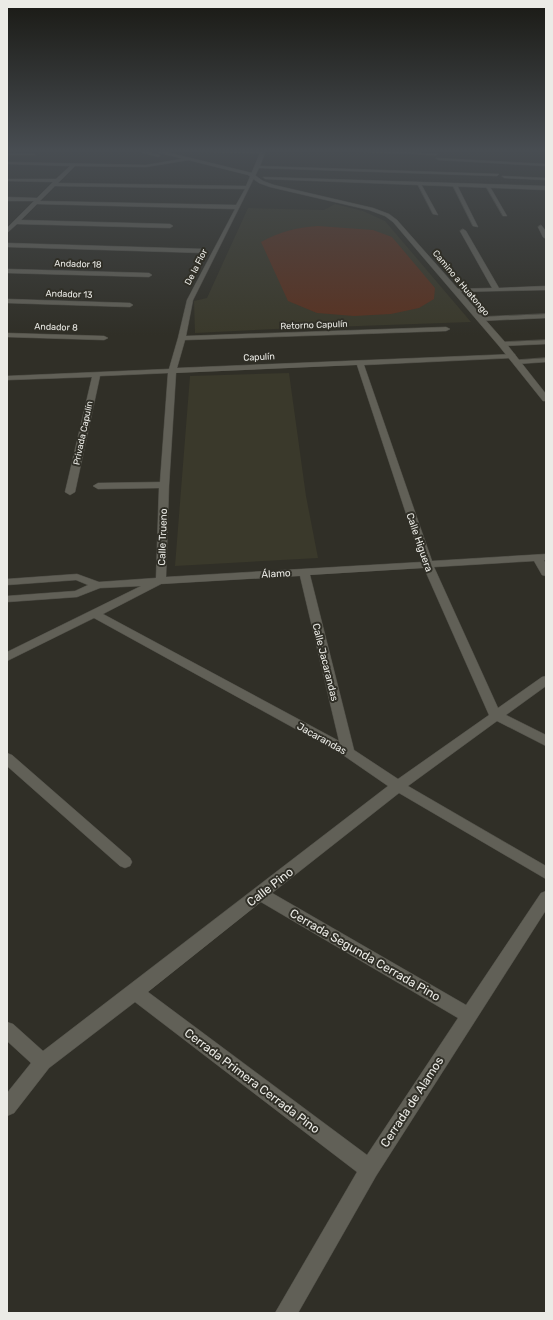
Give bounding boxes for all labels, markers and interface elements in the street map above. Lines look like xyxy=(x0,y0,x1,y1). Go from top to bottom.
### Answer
street label: De la Flor xyxy=(183,247,210,287)
street label: Camino a Huatongo xyxy=(431,248,491,318)
street label: Andador 18 xyxy=(54,258,102,270)
street label: Andador 13 xyxy=(45,288,93,300)
street label: Retorno Capulín xyxy=(280,319,348,331)
street label: Andador 8 xyxy=(34,321,78,333)
street label: Capulín xyxy=(243,351,275,363)
street label: Privada Capulín xyxy=(71,400,95,466)
street label: Calle Trueno xyxy=(156,508,170,566)
street label: Calle Higuera xyxy=(403,511,435,573)
street label: Álamo xyxy=(261,567,291,581)
street label: Calle Jacarandas xyxy=(310,622,341,702)
street label: Jacarandas xyxy=(295,720,348,757)
street label: Calle Pino xyxy=(244,865,296,909)
street label: Cerrada Segunda Cerrada Pino xyxy=(287,906,443,1004)
street label: Cerrada Primera Cerrada Pino xyxy=(182,1026,322,1136)
street label: Cerrada de Alamos xyxy=(378,1054,446,1150)

